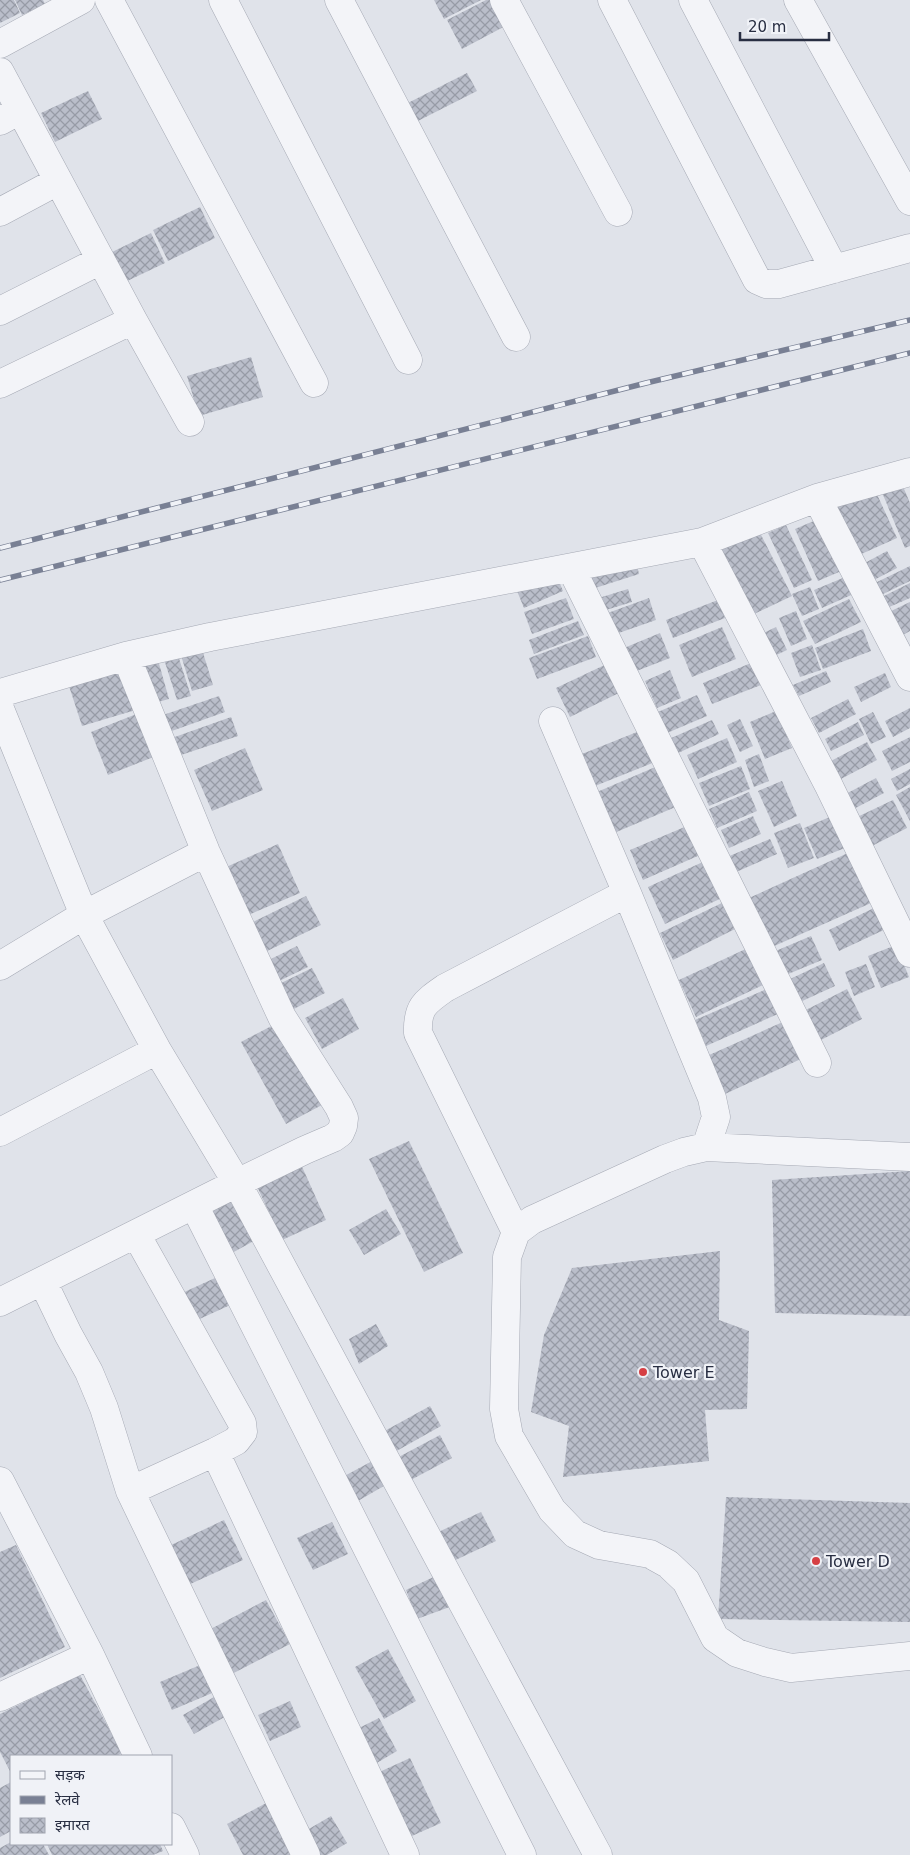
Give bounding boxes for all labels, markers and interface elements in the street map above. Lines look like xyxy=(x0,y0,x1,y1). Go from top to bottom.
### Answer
scale bar xyxy=(740,10,829,42)
text: 20 m xyxy=(748,18,786,36)
place label: Tower E xyxy=(652,1363,715,1382)
marker: Tower E xyxy=(637,1366,649,1378)
place label: Tower D xyxy=(825,1552,890,1571)
marker: Tower D xyxy=(810,1555,822,1567)
legend xyxy=(10,1755,172,1845)
text: सड़क xyxy=(55,1766,85,1784)
text: रेलवे xyxy=(54,1791,80,1809)
text: इमारत xyxy=(55,1816,90,1834)

